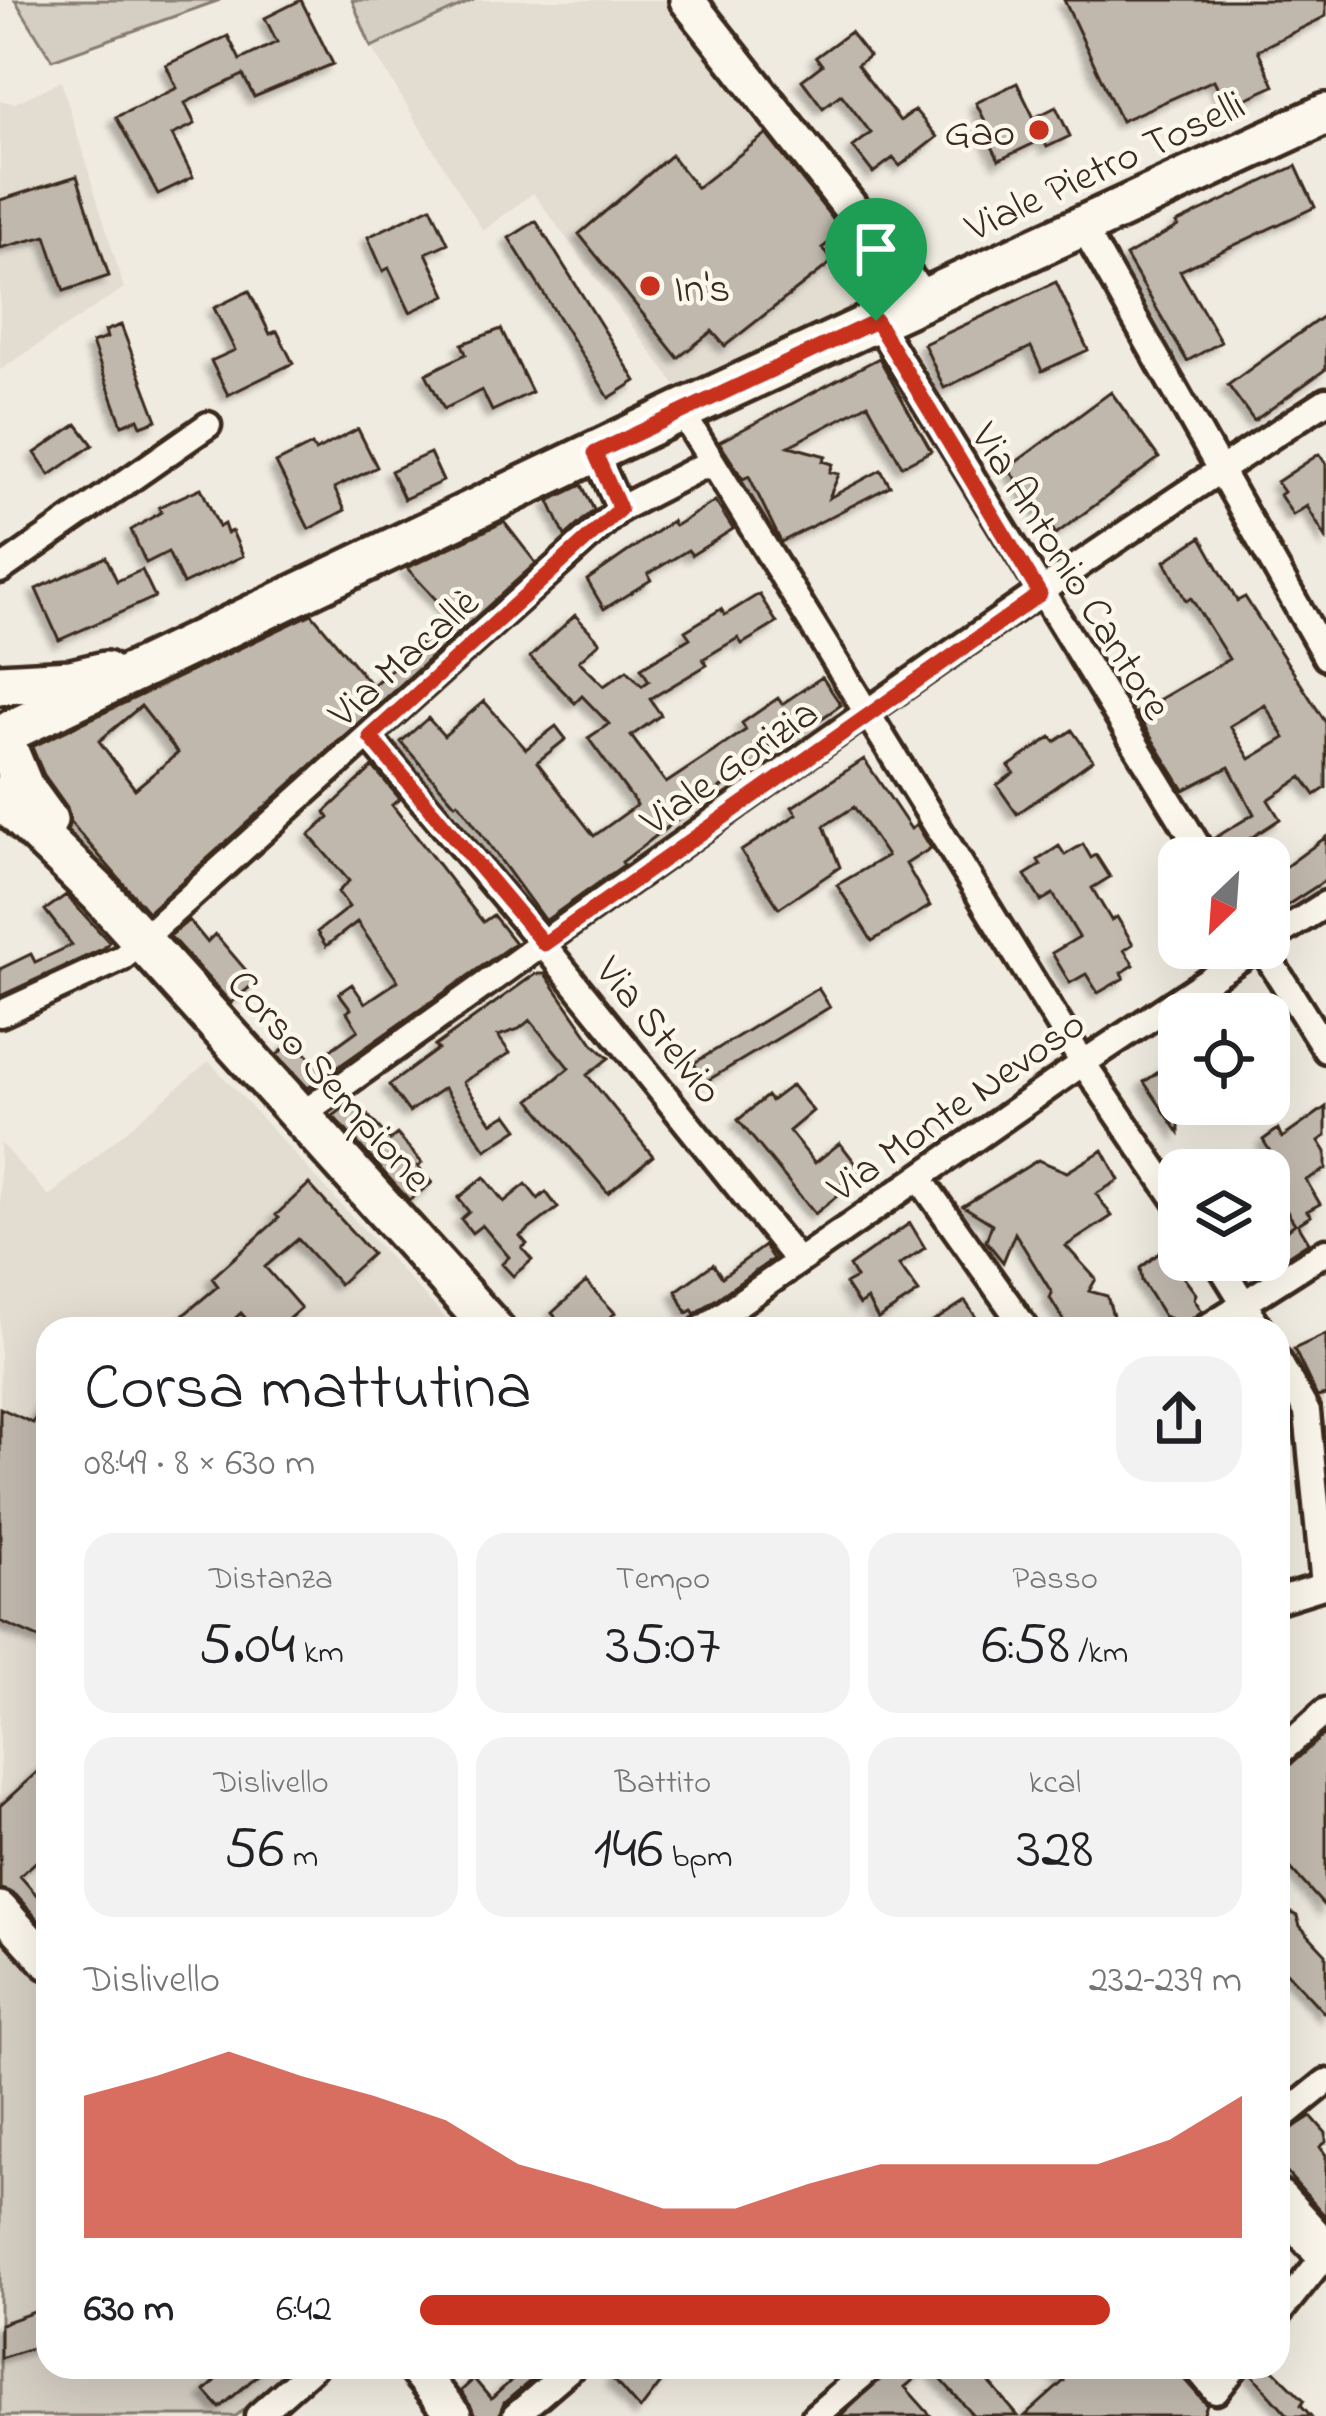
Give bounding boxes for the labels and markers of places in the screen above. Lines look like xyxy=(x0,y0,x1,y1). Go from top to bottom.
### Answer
place label: Gao xyxy=(944,104,1015,165)
marker: Gao xyxy=(1026,117,1052,143)
pin xyxy=(825,198,927,321)
place label: In's xyxy=(674,260,730,321)
marker: In's xyxy=(637,273,663,299)

